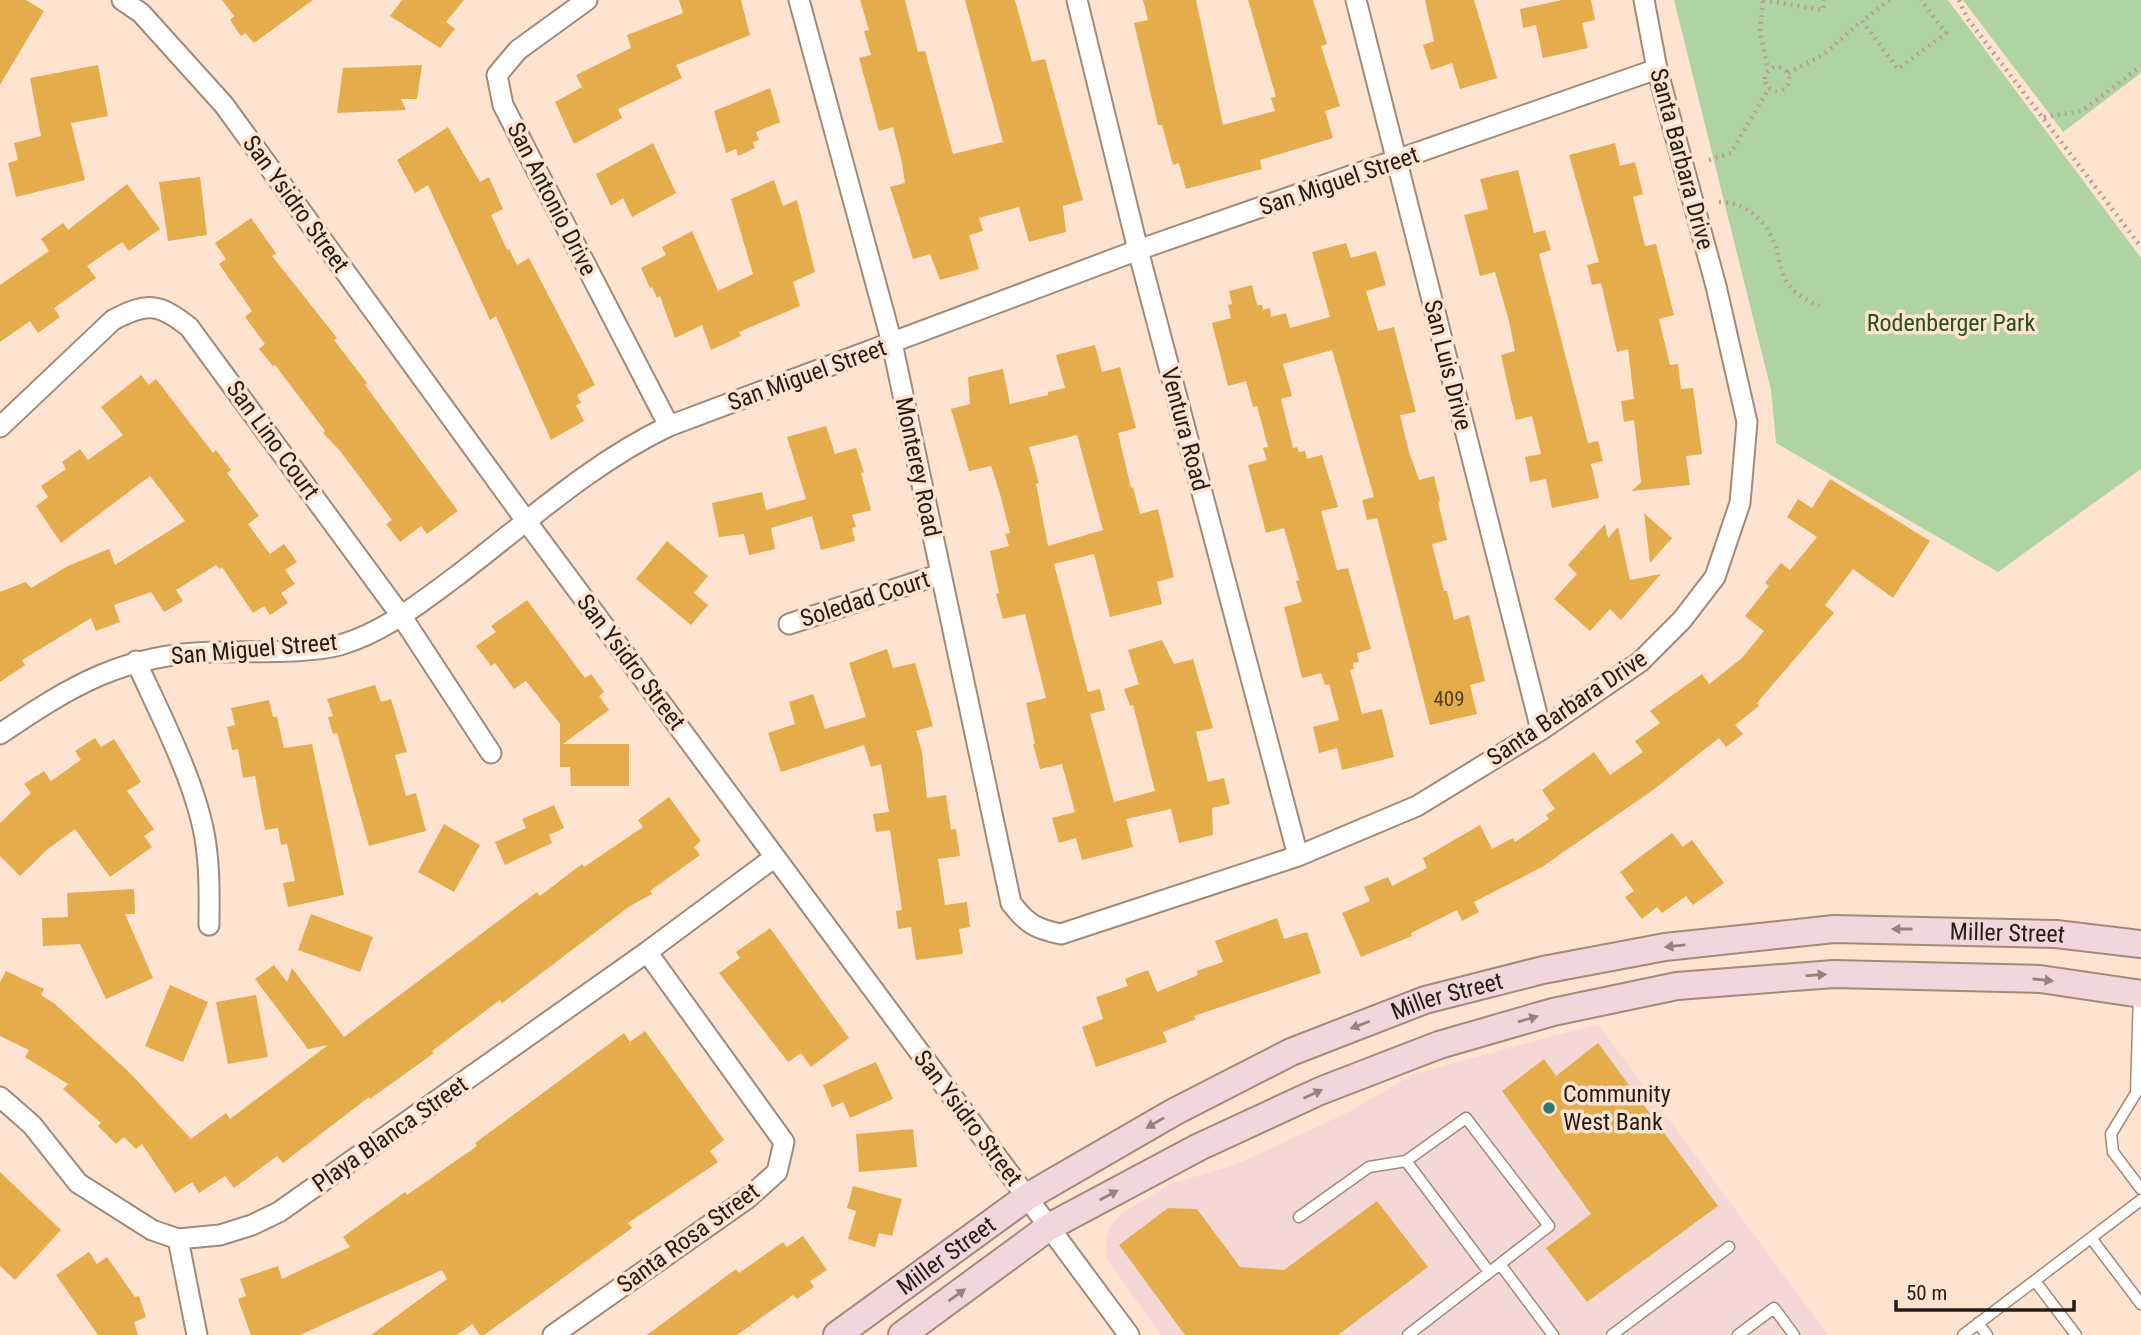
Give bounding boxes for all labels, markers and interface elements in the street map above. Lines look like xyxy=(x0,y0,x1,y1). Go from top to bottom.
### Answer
street label: Santa Barbara Drive xyxy=(1644,65,1720,253)
street label: San Antonio Drive xyxy=(501,118,603,280)
street label: San Ysidro Street xyxy=(237,130,355,278)
street label: San Miguel Street xyxy=(1256,141,1422,221)
street label: San Luis Drive xyxy=(1418,297,1478,433)
park label: Rodenberger Park xyxy=(1867,309,2035,337)
street label: San Miguel Street xyxy=(724,333,890,417)
street label: Ventura Road xyxy=(1155,364,1215,494)
street label: San Lino Court xyxy=(221,375,325,505)
street label: Monterey Road xyxy=(890,395,946,539)
street label: Soledad Court xyxy=(797,565,933,633)
street label: San Ysidro Street xyxy=(571,589,691,735)
street label: San Miguel Street xyxy=(170,628,338,670)
street label: Santa Barbara Drive xyxy=(1482,644,1652,772)
house number: 409 xyxy=(1433,687,1465,711)
street label: Miller Street xyxy=(1949,918,2066,949)
one-way arrow xyxy=(1891,923,1913,935)
one-way arrow xyxy=(1664,941,1686,952)
street label: Miller Street xyxy=(1387,967,1506,1026)
one-way arrow xyxy=(1805,970,1827,981)
one-way arrow xyxy=(2032,974,2054,985)
one-way arrow xyxy=(1517,1014,1538,1024)
one-way arrow xyxy=(1350,1020,1371,1031)
street label: San Ysidro Street xyxy=(908,1045,1028,1191)
street label: Playa Blanca Street xyxy=(307,1070,473,1198)
place label: Community West Bank xyxy=(1563,1080,1671,1136)
one-way arrow xyxy=(1303,1088,1323,1100)
marker: Community West Bank xyxy=(1541,1100,1557,1116)
one-way arrow xyxy=(1146,1117,1165,1129)
street label: Santa Rosa Street xyxy=(612,1177,764,1299)
one-way arrow xyxy=(1099,1189,1119,1200)
street label: Miller Street xyxy=(891,1211,1001,1301)
scale bar xyxy=(1896,1268,2074,1312)
text: 50 m xyxy=(1906,1281,1947,1305)
one-way arrow xyxy=(948,1288,966,1302)

